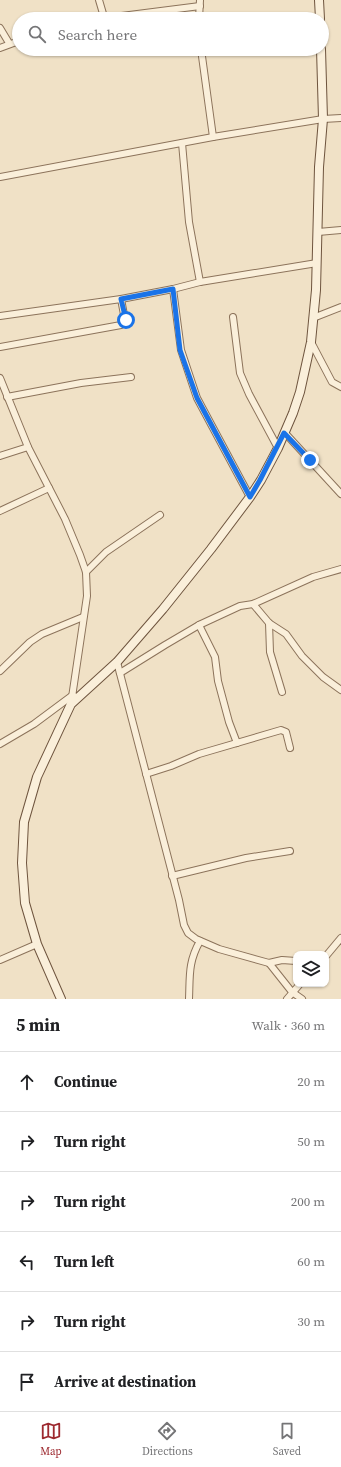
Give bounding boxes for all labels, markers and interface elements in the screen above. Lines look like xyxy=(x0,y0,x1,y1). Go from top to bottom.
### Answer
search box xyxy=(12,12,329,56)
icon: search xyxy=(26,23,48,45)
text: Search here xyxy=(58,24,137,45)
route start xyxy=(117,311,135,329)
route end xyxy=(301,451,319,469)
map controls xyxy=(293,951,329,987)
button: layers xyxy=(293,951,329,987)
text: 5 min xyxy=(16,1013,60,1037)
text: Walk · 360 m xyxy=(252,1017,325,1034)
icon: ahead xyxy=(16,1071,38,1093)
text: Continue xyxy=(54,1071,117,1092)
text: 20 m xyxy=(297,1073,325,1090)
icon: right xyxy=(16,1131,38,1153)
text: Turn right xyxy=(54,1131,126,1152)
text: 50 m xyxy=(297,1133,325,1150)
icon: right xyxy=(16,1191,38,1213)
text: Turn right xyxy=(54,1191,126,1212)
text: 200 m xyxy=(291,1193,325,1210)
icon: left xyxy=(16,1251,38,1273)
text: Turn left xyxy=(54,1251,114,1272)
text: 60 m xyxy=(297,1253,325,1270)
icon: right xyxy=(16,1311,38,1333)
text: Turn right xyxy=(54,1311,126,1332)
text: 30 m xyxy=(297,1313,325,1330)
icon: arrive xyxy=(16,1371,38,1393)
text: Arrive at destination xyxy=(54,1371,196,1392)
tab: Map xyxy=(40,1420,62,1459)
tab: Directions xyxy=(142,1420,193,1459)
tab: Saved xyxy=(273,1420,301,1459)

